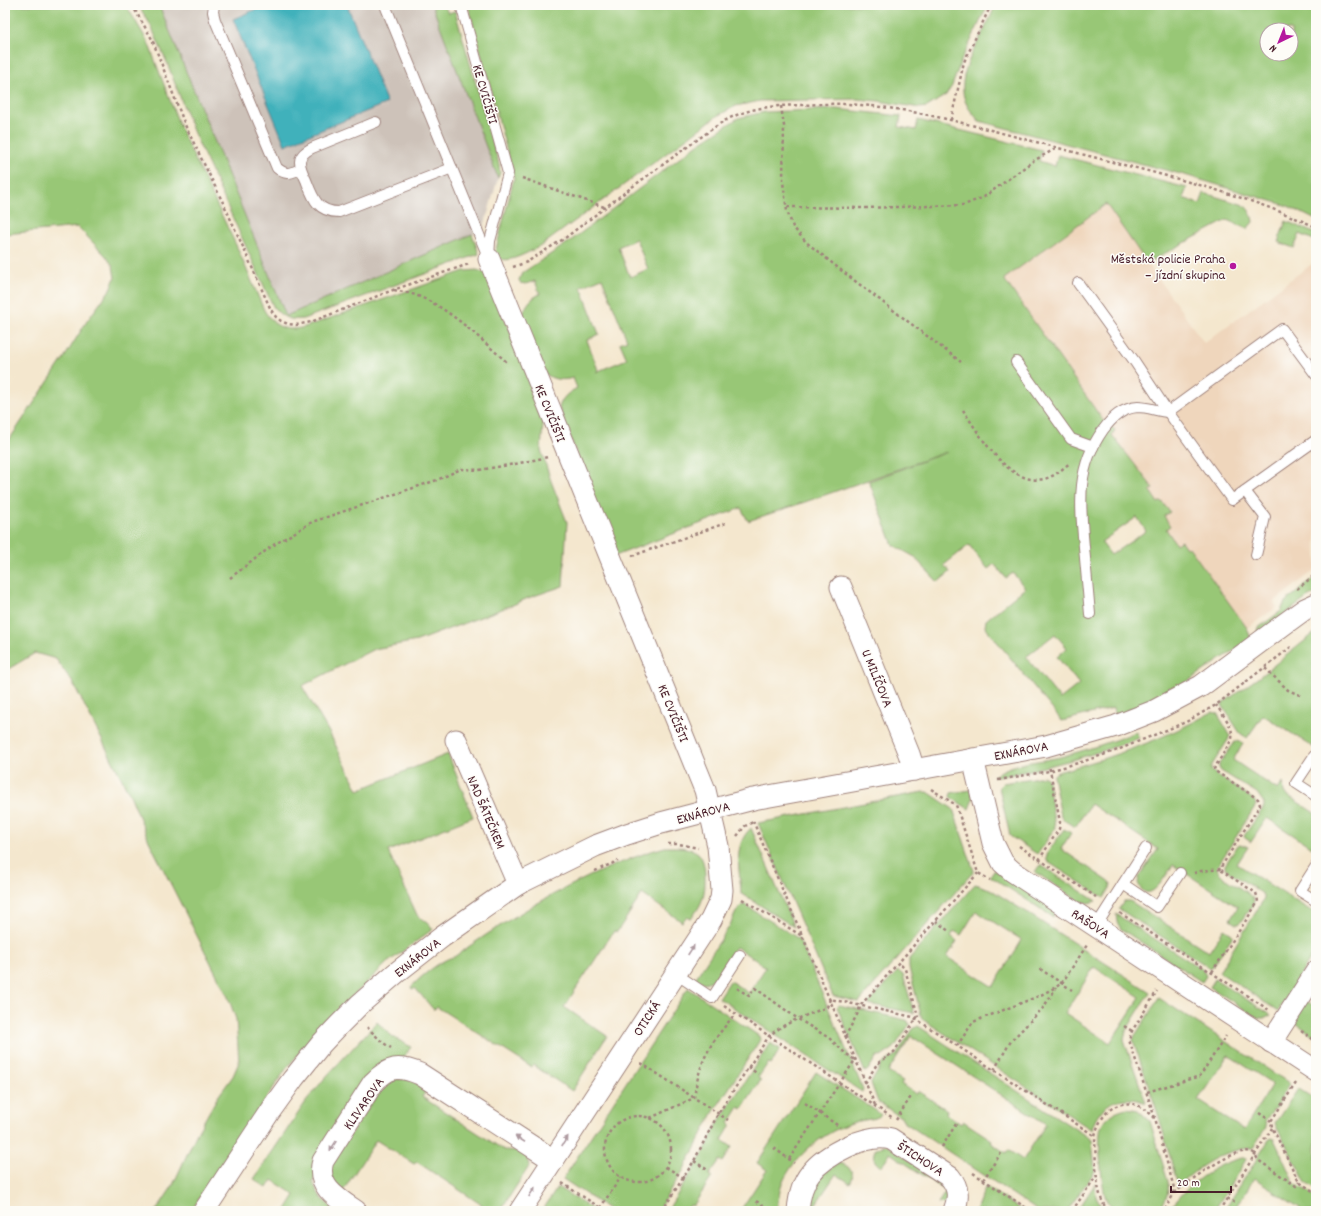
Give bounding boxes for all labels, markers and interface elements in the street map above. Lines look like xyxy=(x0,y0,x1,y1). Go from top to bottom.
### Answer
north arrow xyxy=(1259,22,1299,62)
text: N xyxy=(1266,40,1281,56)
street label: KE CVIČIŠTI xyxy=(466,62,502,127)
place label: Městská policie Praha – jízdní skupina xyxy=(1111,250,1225,286)
marker: Městská policie Praha – jízdní skupina xyxy=(1228,261,1238,271)
street label: KE CVIČIŠTI xyxy=(528,382,570,446)
street label: U MILÍČOVA xyxy=(855,646,897,711)
street label: KE CVIČIŠTI xyxy=(651,682,693,746)
street label: EXNÁROVA xyxy=(993,737,1050,767)
street label: NAD ŠÁTEČKEM xyxy=(461,773,510,853)
street label: EXNÁROVA xyxy=(675,797,733,831)
street label: RAŠOVA xyxy=(1067,905,1114,945)
street label: EXNÁROVA xyxy=(391,934,446,983)
one-way arrow xyxy=(687,945,695,956)
street label: OTICKÁ xyxy=(629,997,667,1041)
street label: KLIVAROVA xyxy=(339,1073,390,1135)
one-way arrow xyxy=(515,1135,525,1143)
one-way arrow xyxy=(562,1135,569,1147)
street label: ŠTICHOVA xyxy=(893,1137,948,1182)
one-way arrow xyxy=(329,1140,337,1151)
scale bar xyxy=(1171,1168,1231,1194)
text: 20 m xyxy=(1177,1175,1200,1192)
one-way arrow xyxy=(528,1187,536,1197)

